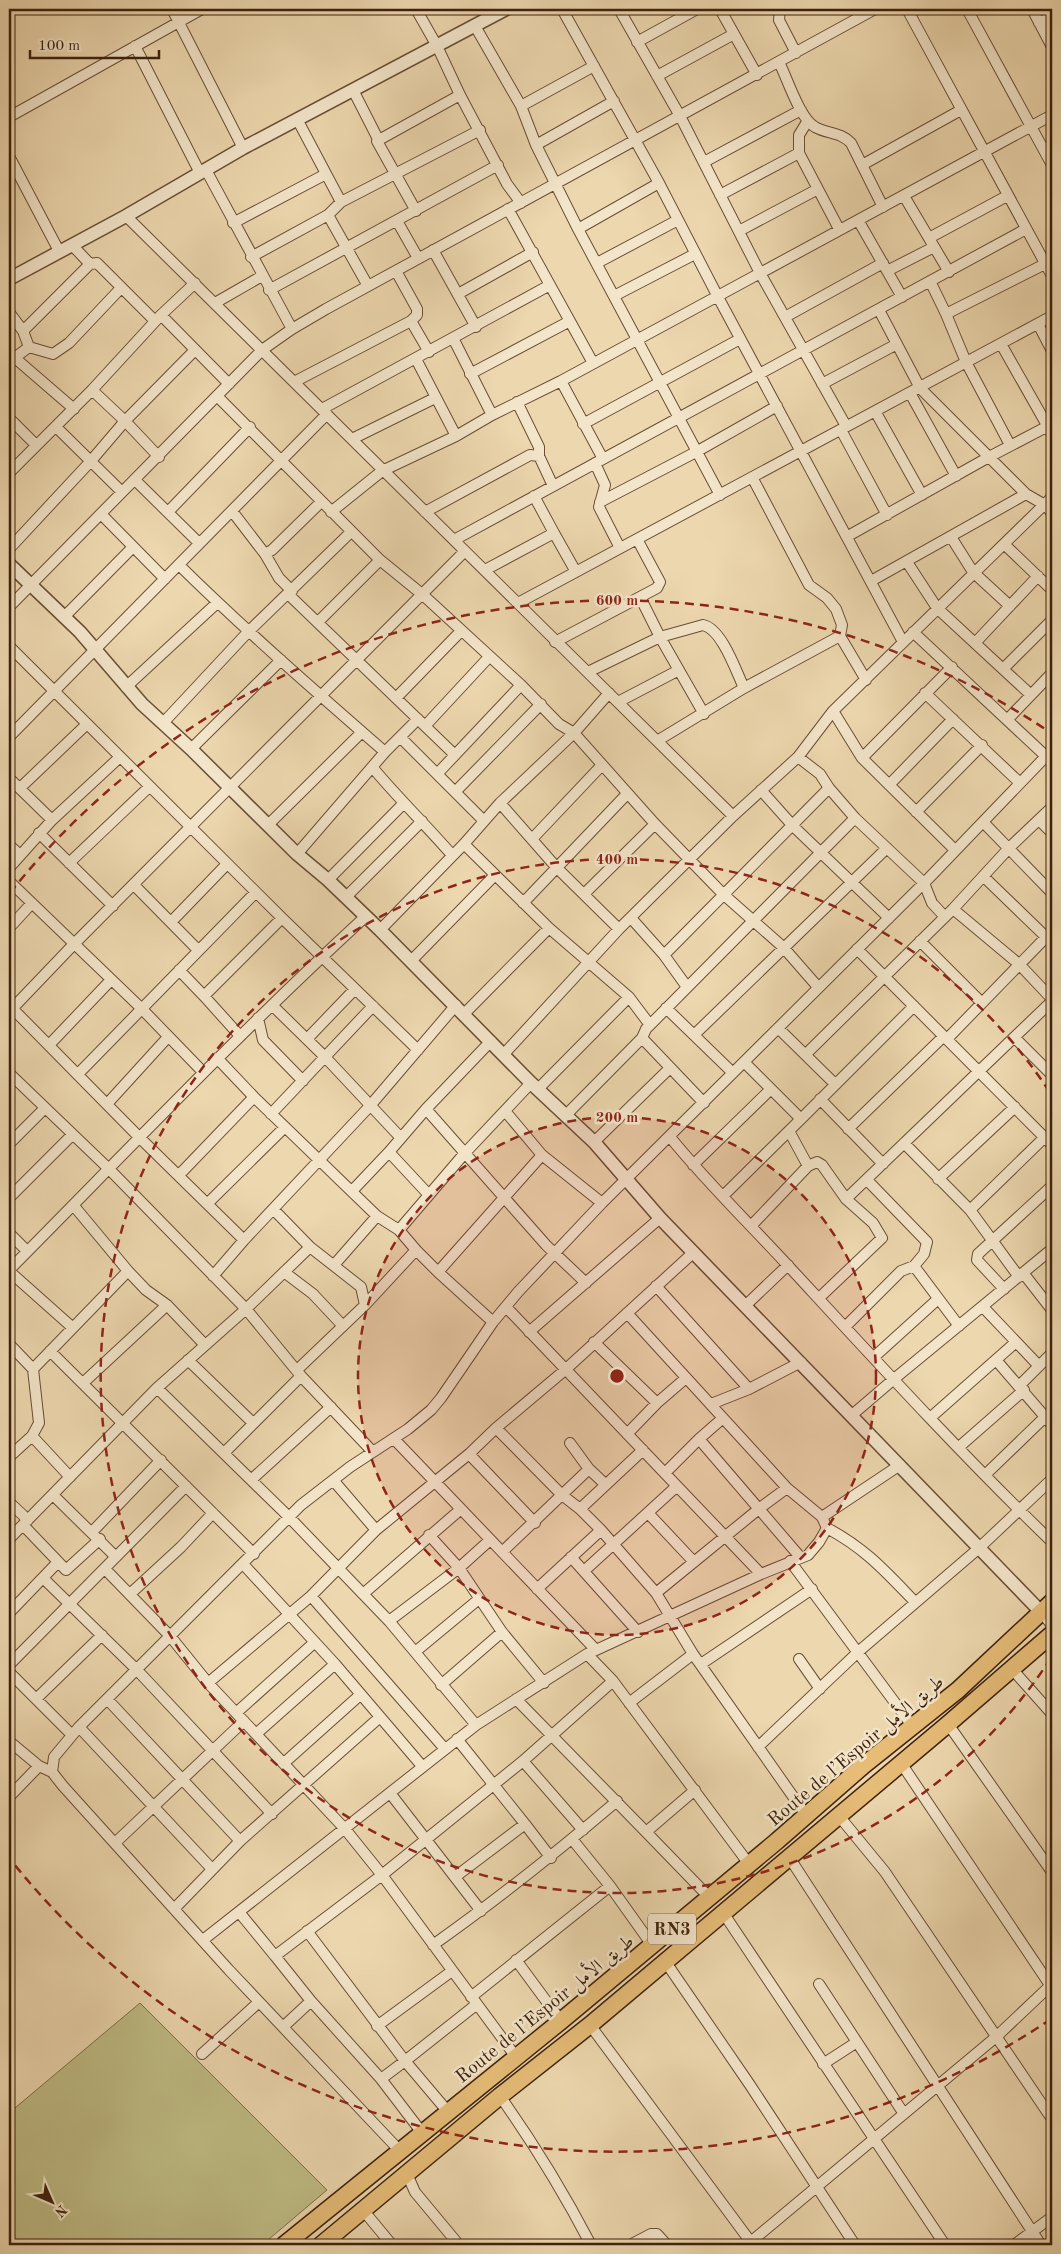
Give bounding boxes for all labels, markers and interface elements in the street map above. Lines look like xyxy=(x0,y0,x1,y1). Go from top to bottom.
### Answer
scale bar xyxy=(30,28,159,60)
text: 100 m xyxy=(38,39,80,54)
text: 600 m xyxy=(596,594,638,609)
text: 400 m xyxy=(596,853,638,868)
text: 200 m xyxy=(596,1111,638,1126)
centre of rings xyxy=(608,1367,626,1385)
street label: Route de l’Espoir طريق الأمل xyxy=(761,1668,949,1832)
road number: RN3 xyxy=(648,1914,696,1945)
street label: Route de l’Espoir طريق الأمل xyxy=(449,1928,640,2089)
north arrow xyxy=(28,2176,78,2226)
text: N xyxy=(52,2202,69,2219)

